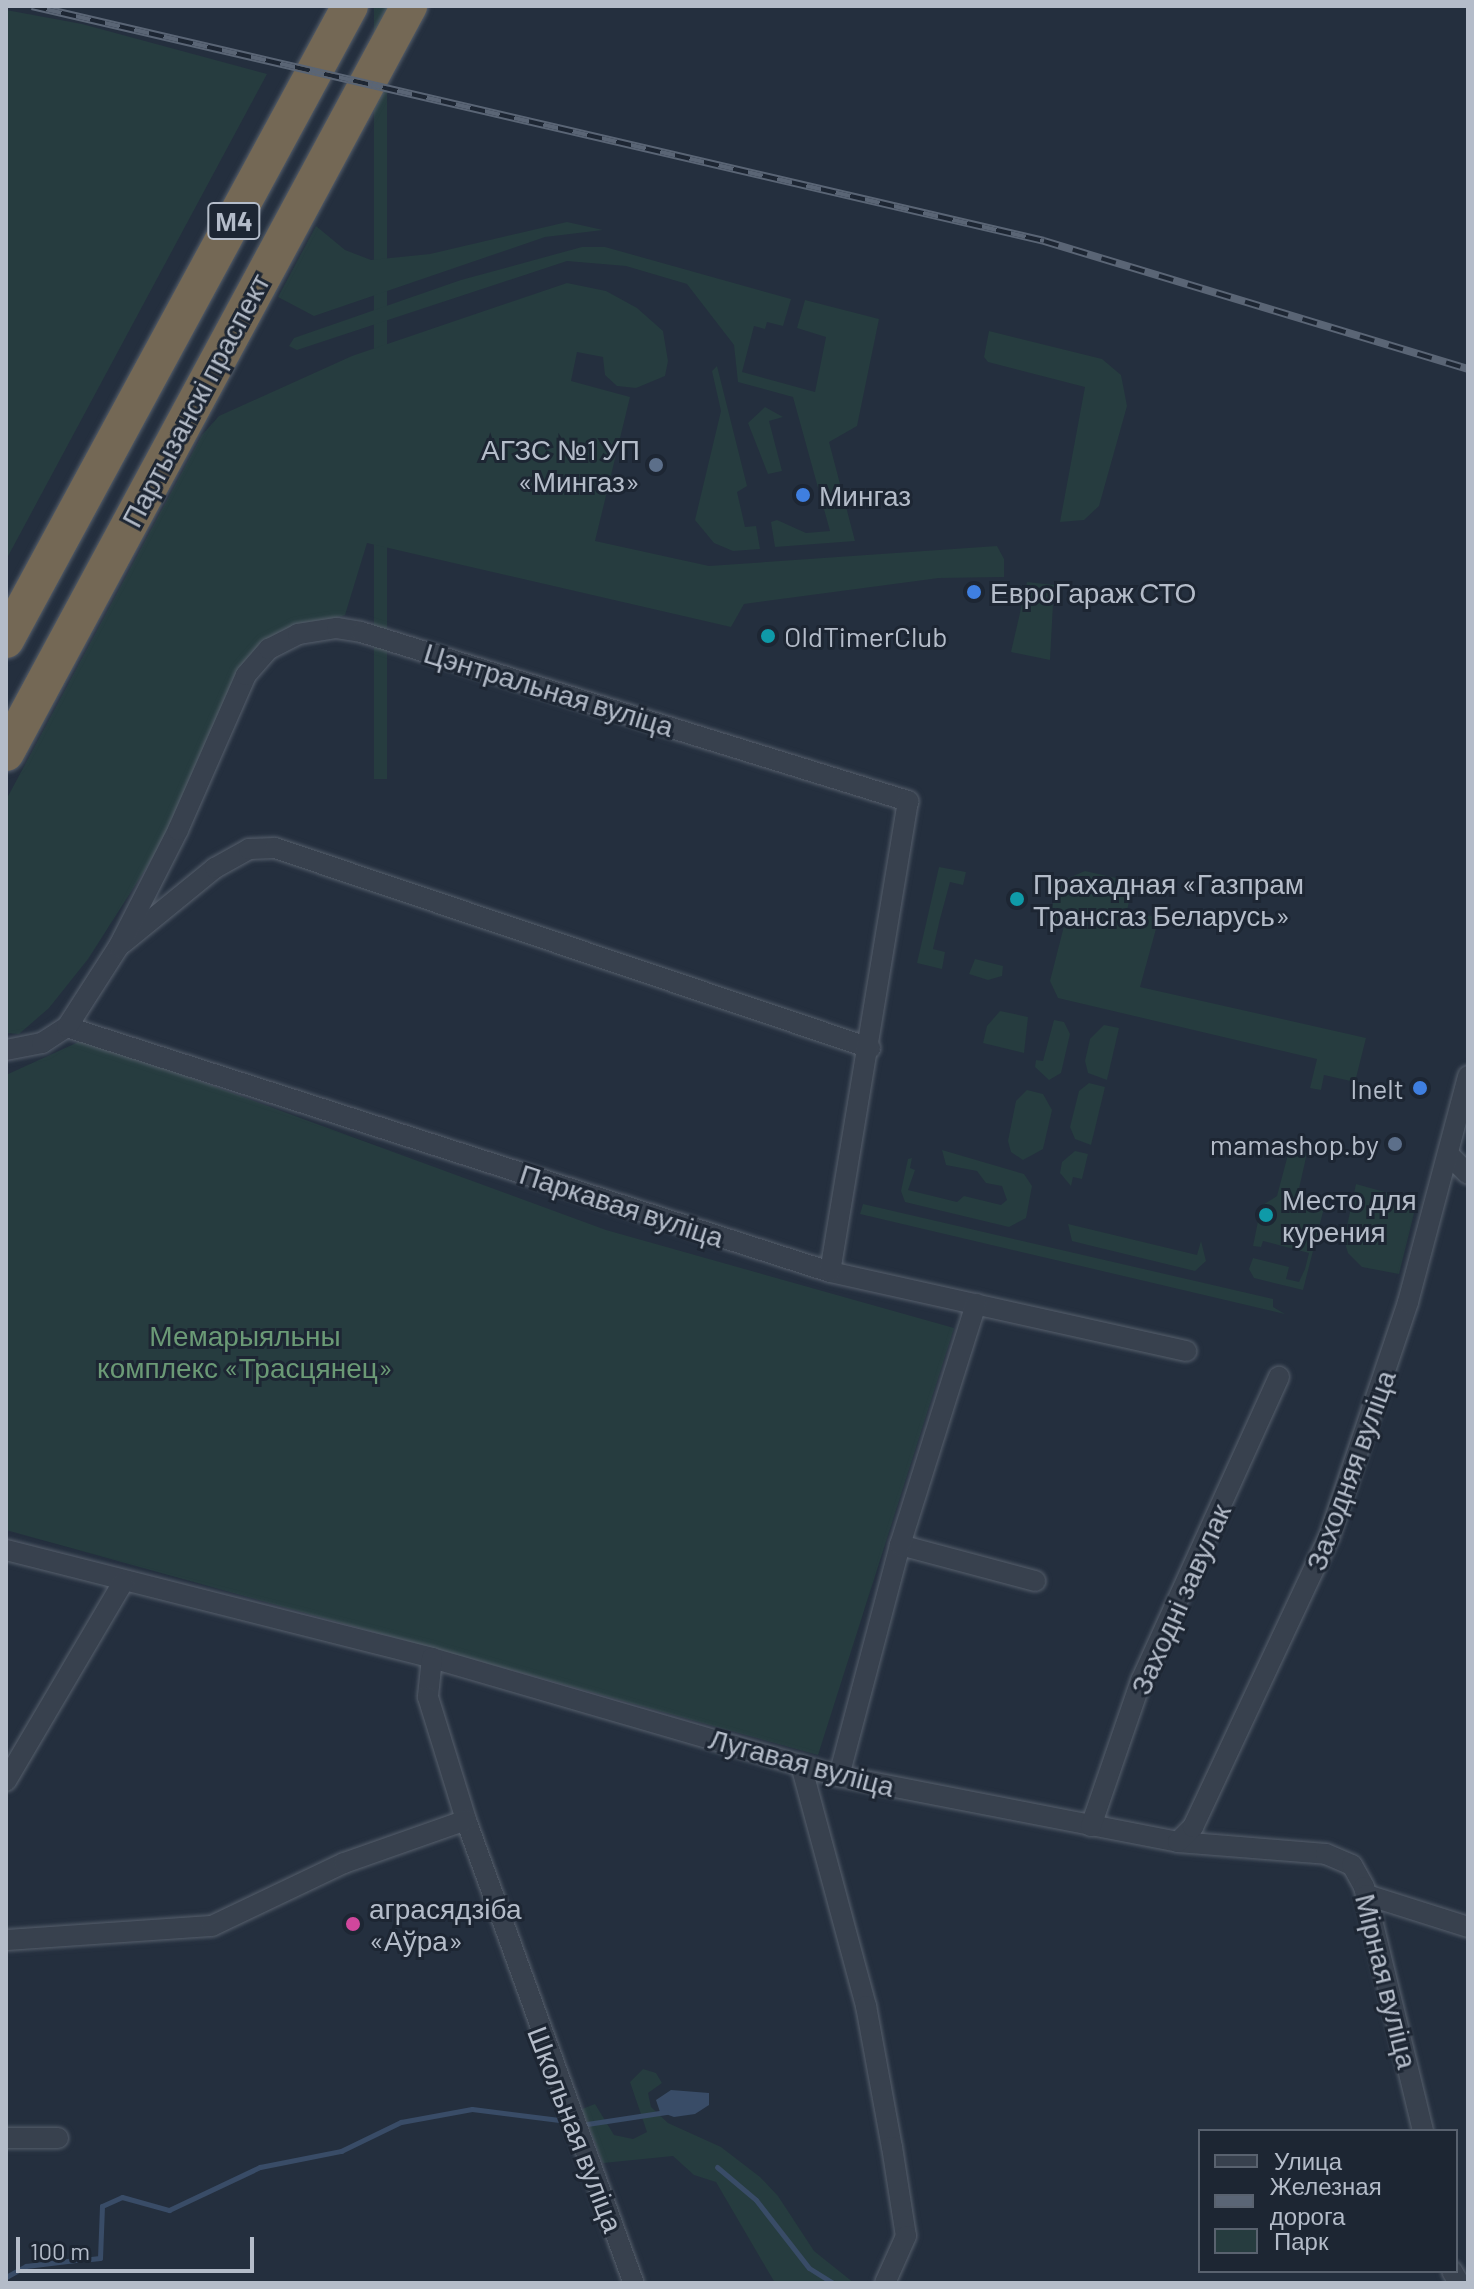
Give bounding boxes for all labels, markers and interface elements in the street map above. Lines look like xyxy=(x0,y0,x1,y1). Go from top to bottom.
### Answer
road number: М4 xyxy=(206,199,262,243)
street label: Партызанскі праспект xyxy=(114,268,276,532)
place label: АГЗС №1 УП «Мингаз» xyxy=(481,432,640,498)
marker: АГЗС №1 УП «Мингаз» xyxy=(647,456,665,474)
place label: Мингаз xyxy=(819,478,911,512)
marker: Мингаз xyxy=(794,486,812,504)
place label: ЕвроГараж СТО xyxy=(990,575,1196,609)
marker: ЕвроГараж СТО xyxy=(965,583,983,601)
place label: OldTimerClub xyxy=(784,619,948,653)
marker: OldTimerClub xyxy=(759,627,777,645)
street label: Цэнтральная вуліца xyxy=(420,635,678,743)
place label: Прахадная «Газпрам Трансгаз Беларусь» xyxy=(1033,866,1304,932)
marker: Прахадная «Газпрам Трансгаз Беларусь» xyxy=(1008,890,1026,908)
place label: Inelt xyxy=(1350,1071,1404,1105)
marker: Inelt xyxy=(1411,1079,1429,1097)
place label: mamashop.by xyxy=(1210,1127,1379,1161)
marker: mamashop.by xyxy=(1386,1135,1404,1153)
street label: Паркавая вуліца xyxy=(516,1156,728,1254)
place label: Место для курения xyxy=(1282,1182,1417,1248)
marker: Место для курения xyxy=(1257,1206,1275,1224)
park label: Мемарыяльны комплекс «Трасцянец» xyxy=(97,1318,393,1384)
street label: Заходняя вуліца xyxy=(1298,1365,1402,1575)
street label: Заходні завулак xyxy=(1123,1499,1237,1699)
street label: Лугавая вуліца xyxy=(706,1721,898,1803)
street label: Мірная вуліца xyxy=(1349,1890,1425,2072)
place label: аграсядзіба «Аўра» xyxy=(369,1891,521,1957)
marker: аграсядзіба «Аўра» xyxy=(344,1915,362,1933)
street label: Школьная вуліца xyxy=(521,2021,631,2237)
legend xyxy=(1198,2129,1458,2273)
text: Улица xyxy=(1274,2146,1342,2175)
text: Железная дорога xyxy=(1270,2171,1382,2230)
scale bar xyxy=(20,2221,258,2271)
text: Парк xyxy=(1274,2226,1328,2255)
text: 100 m xyxy=(30,2236,90,2265)

